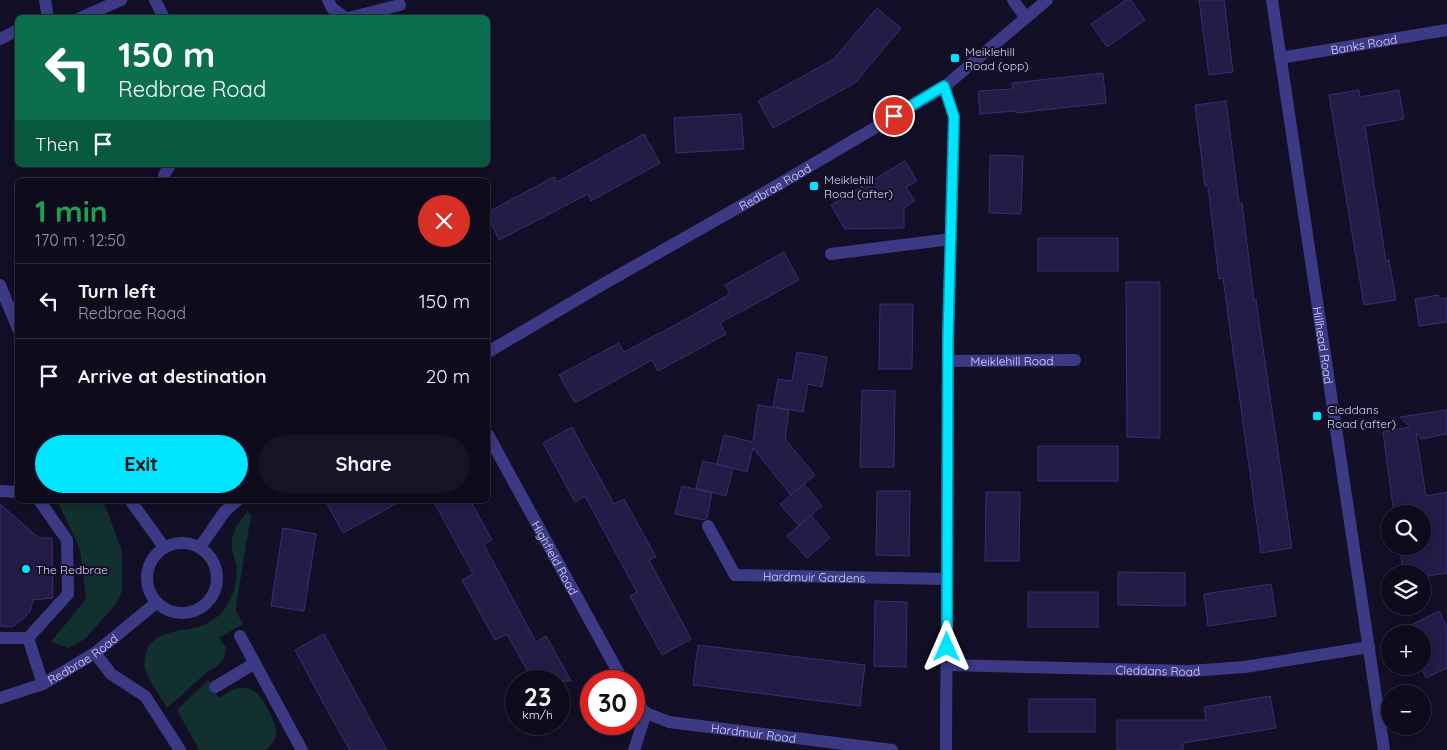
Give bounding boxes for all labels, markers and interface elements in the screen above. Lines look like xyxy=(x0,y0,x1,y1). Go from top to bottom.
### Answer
street label: Banks Road xyxy=(1329,31,1398,57)
text: 150 m xyxy=(118,32,215,76)
icon: left xyxy=(35,35,100,100)
place label: Meiklehill Road (opp) xyxy=(965,44,1029,73)
marker: Meiklehill Road (opp) xyxy=(949,52,961,64)
text: Redbrae Road xyxy=(118,75,266,103)
pin xyxy=(873,95,915,137)
icon: arrive xyxy=(880,102,908,130)
icon: arrive xyxy=(89,130,117,158)
text: Then xyxy=(35,132,79,156)
street label: Redbrae Road xyxy=(736,160,813,213)
place label: Meiklehill Road (after) xyxy=(824,172,893,201)
marker: Meiklehill Road (after) xyxy=(808,180,820,192)
text: 1 min xyxy=(35,192,108,230)
button: close xyxy=(418,195,470,247)
text: 170 m · 12:50 xyxy=(35,230,125,250)
text: Turn left xyxy=(78,279,156,303)
icon: left xyxy=(35,287,63,315)
text: 150 m xyxy=(419,289,470,313)
text: Redbrae Road xyxy=(78,303,186,323)
street label: Hillhead Road xyxy=(1310,305,1337,385)
street label: Meiklehill Road xyxy=(970,353,1054,368)
icon: arrive xyxy=(35,362,63,390)
text: Arrive at destination xyxy=(78,364,267,388)
text: 20 m xyxy=(426,364,470,388)
place label: Cleddans Road (after) xyxy=(1327,402,1396,431)
marker: Cleddans Road (after) xyxy=(1311,410,1323,422)
button: Exit xyxy=(35,435,248,493)
button: Share xyxy=(258,435,470,493)
map controls xyxy=(1381,505,1431,735)
button: search xyxy=(1381,505,1431,555)
street label: Highfield Road xyxy=(529,518,582,597)
place label: The Redbrae xyxy=(36,562,108,577)
marker: The Redbrae xyxy=(20,563,32,575)
button: layers xyxy=(1381,565,1431,615)
street label: Hardmuir Gardens xyxy=(763,568,866,585)
position arrow xyxy=(920,620,972,672)
button: + xyxy=(1381,625,1431,675)
street label: Redbrae Road xyxy=(45,630,120,687)
street label: Cleddans Road xyxy=(1115,662,1201,679)
speed limit sign: 30 xyxy=(580,670,645,735)
text: 23 xyxy=(524,681,551,712)
button: − xyxy=(1381,685,1431,735)
text: km/h xyxy=(522,707,553,722)
street label: Hardmuir Road xyxy=(710,720,797,745)

